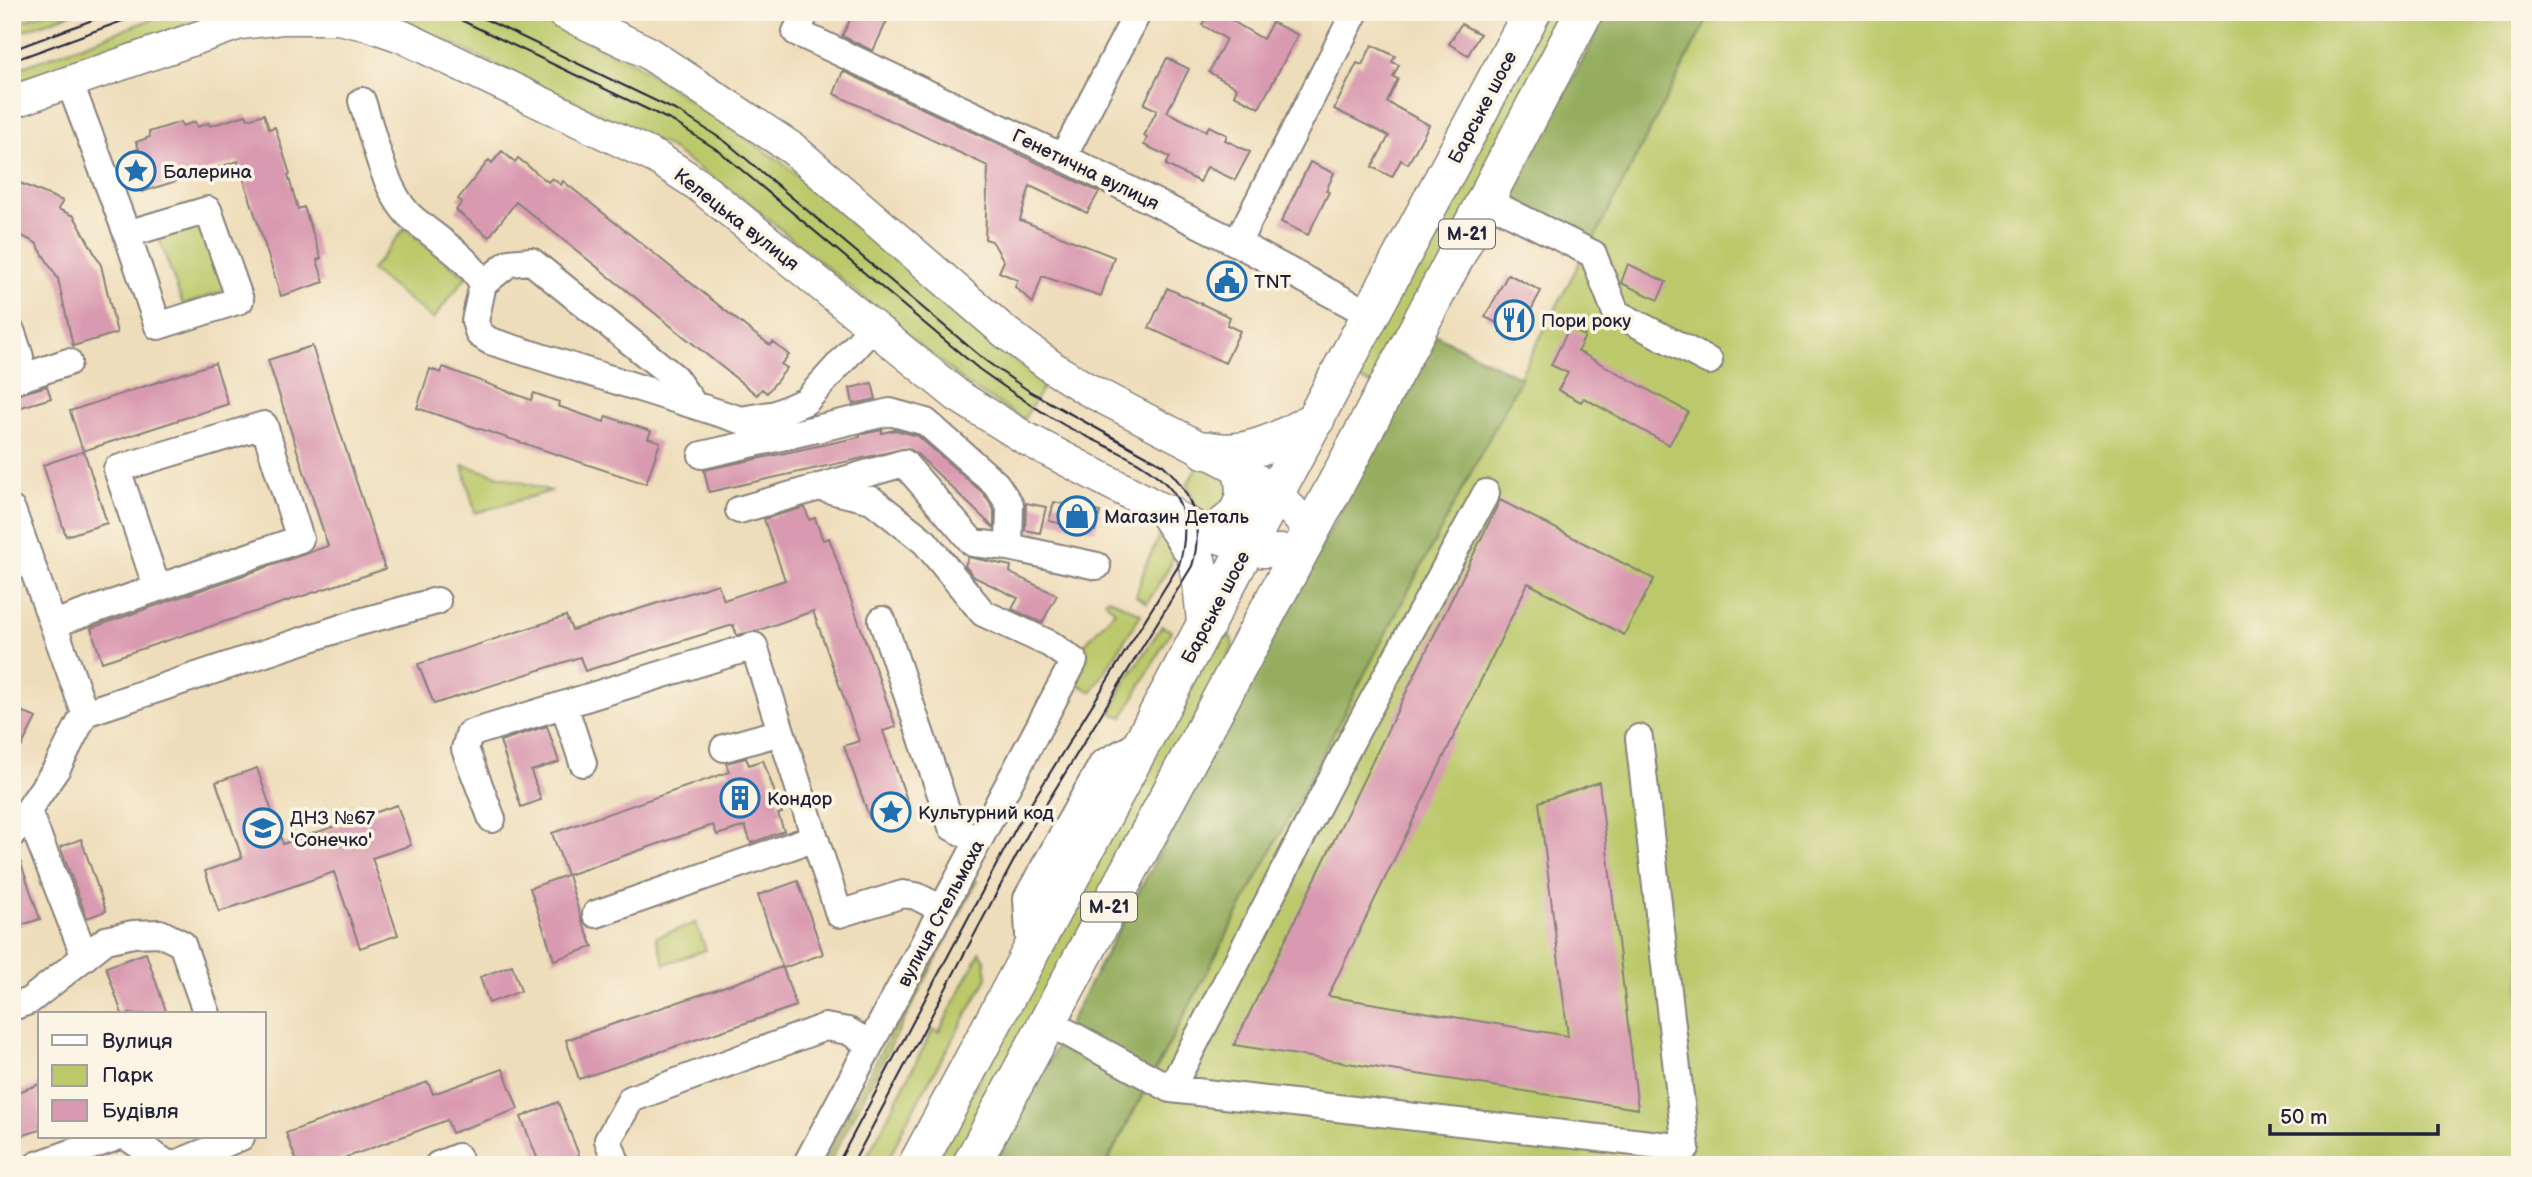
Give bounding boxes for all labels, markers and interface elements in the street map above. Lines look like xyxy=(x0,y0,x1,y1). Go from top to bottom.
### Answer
street label: Барське шосе xyxy=(1444,47,1523,168)
street label: Генетична вулиця xyxy=(1008,125,1163,216)
place icon: Балерина xyxy=(115,150,157,192)
place label: Балерина xyxy=(163,161,252,184)
street label: Келецька вулиця xyxy=(669,164,803,276)
road number: М-21 xyxy=(1439,220,1495,248)
public building icon: TNT xyxy=(1206,260,1248,302)
place label: TNT xyxy=(1254,271,1292,294)
restaurant icon: Пори року xyxy=(1493,299,1535,341)
place label: Пори року xyxy=(1541,310,1631,333)
shop icon: Магазин Деталь xyxy=(1056,495,1098,537)
place label: Магазин Деталь xyxy=(1104,506,1249,529)
street label: Барське шосе xyxy=(1177,547,1256,668)
building icon: Кондор xyxy=(719,777,761,819)
place label: Кондор xyxy=(767,788,832,811)
place icon: Культурний код xyxy=(870,791,912,833)
place label: Культурний код xyxy=(918,802,1054,825)
school or university icon: ДНЗ №67 'Сонечко' xyxy=(242,807,284,849)
place label: ДНЗ №67 'Сонечко' xyxy=(290,807,376,852)
street label: вулиця Стельмаха xyxy=(893,836,990,991)
road number: М-21 xyxy=(1081,893,1137,922)
legend xyxy=(38,1012,266,1138)
text: Вулиця xyxy=(102,1029,173,1054)
text: Парк xyxy=(102,1063,153,1088)
scale bar xyxy=(2270,1093,2438,1137)
text: Будівля xyxy=(102,1099,179,1124)
text: 50 m xyxy=(2280,1105,2327,1130)

